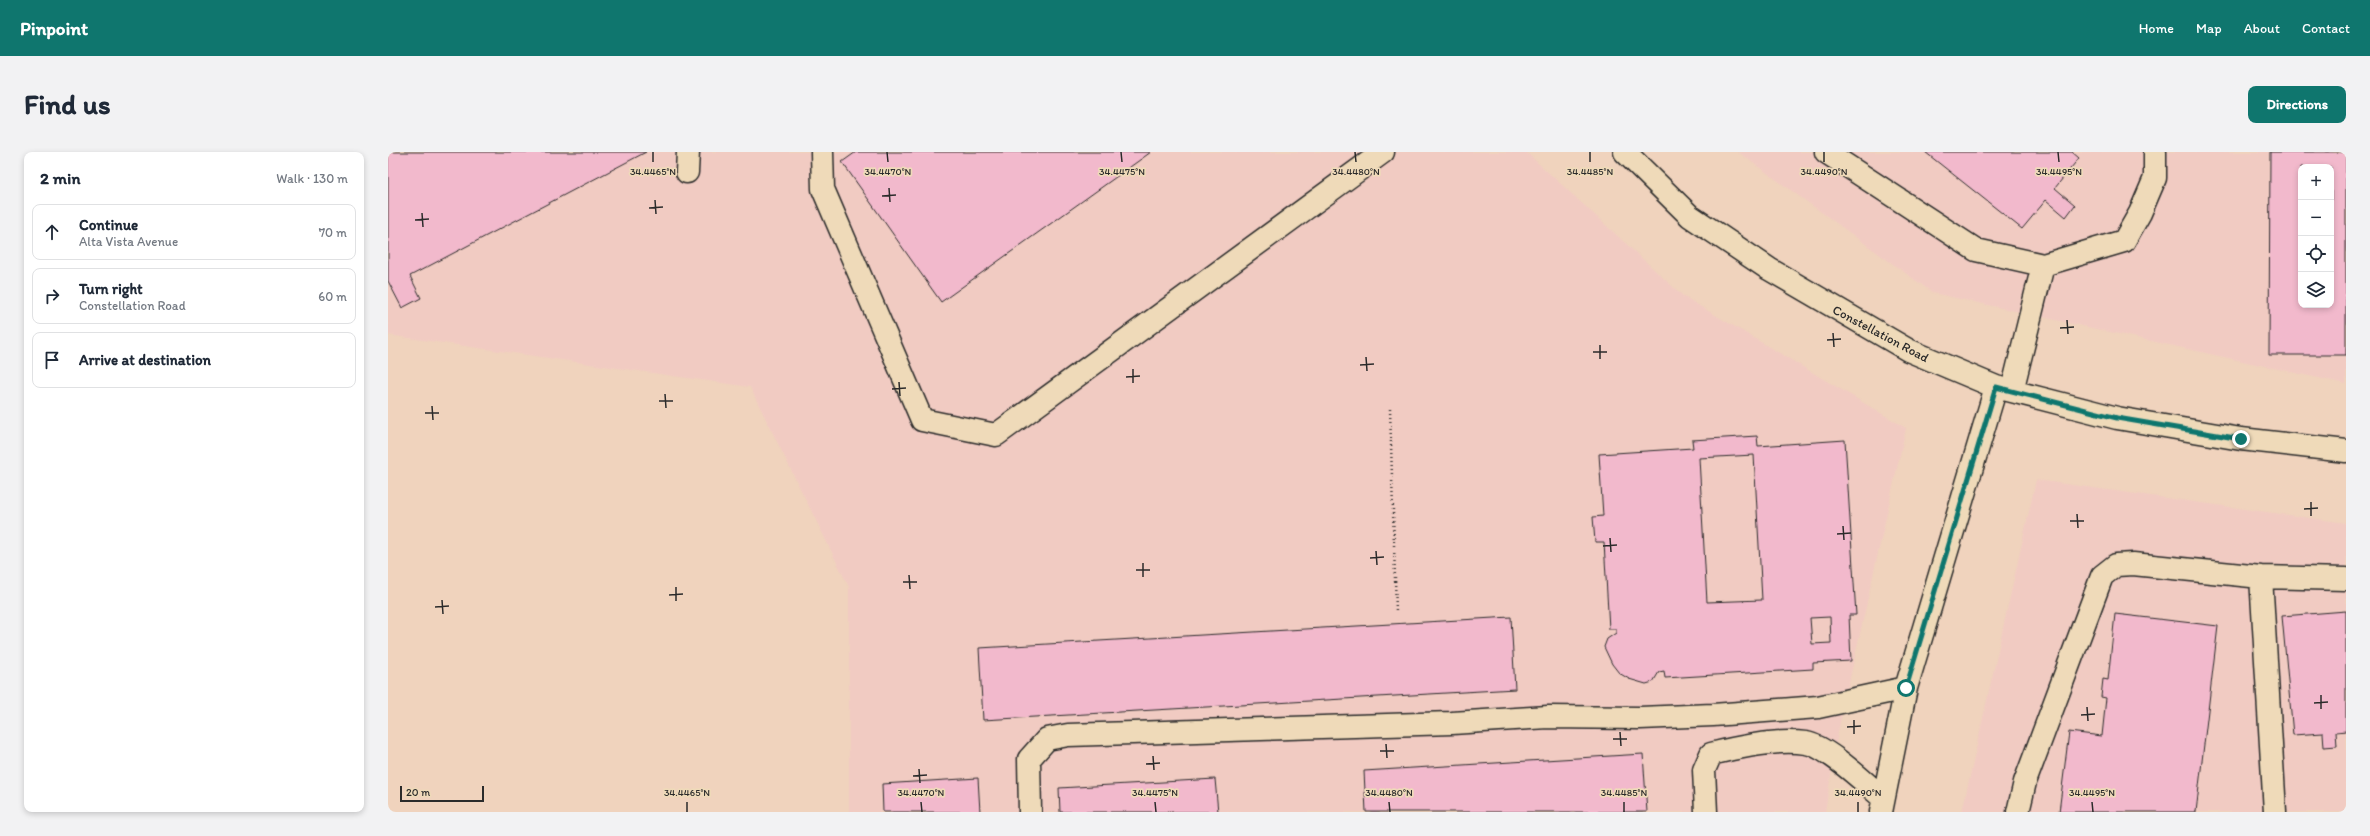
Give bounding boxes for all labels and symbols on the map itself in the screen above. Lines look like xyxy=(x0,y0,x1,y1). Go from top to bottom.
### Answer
text: 34.4465°N xyxy=(630,165,676,178)
text: 34.4470°N xyxy=(865,165,912,178)
text: 34.4475°N xyxy=(1099,165,1145,178)
text: 34.4480°N xyxy=(1332,165,1380,178)
text: 34.4485°N xyxy=(1567,165,1613,178)
text: 34.4490°N xyxy=(1800,165,1848,178)
text: 34.4495°N xyxy=(2036,165,2082,178)
street label: Constellation Road xyxy=(1830,302,1931,365)
route end xyxy=(2232,430,2250,448)
route start xyxy=(1897,679,1915,697)
scale bar xyxy=(400,784,484,803)
text: 34.4465°N xyxy=(664,786,710,799)
text: 34.4470°N xyxy=(898,786,945,799)
text: 34.4475°N xyxy=(1132,786,1178,799)
text: 34.4480°N xyxy=(1365,786,1413,799)
text: 34.4485°N xyxy=(1601,786,1647,799)
text: 34.4490°N xyxy=(1834,786,1882,799)
text: 34.4495°N xyxy=(2069,786,2115,799)

